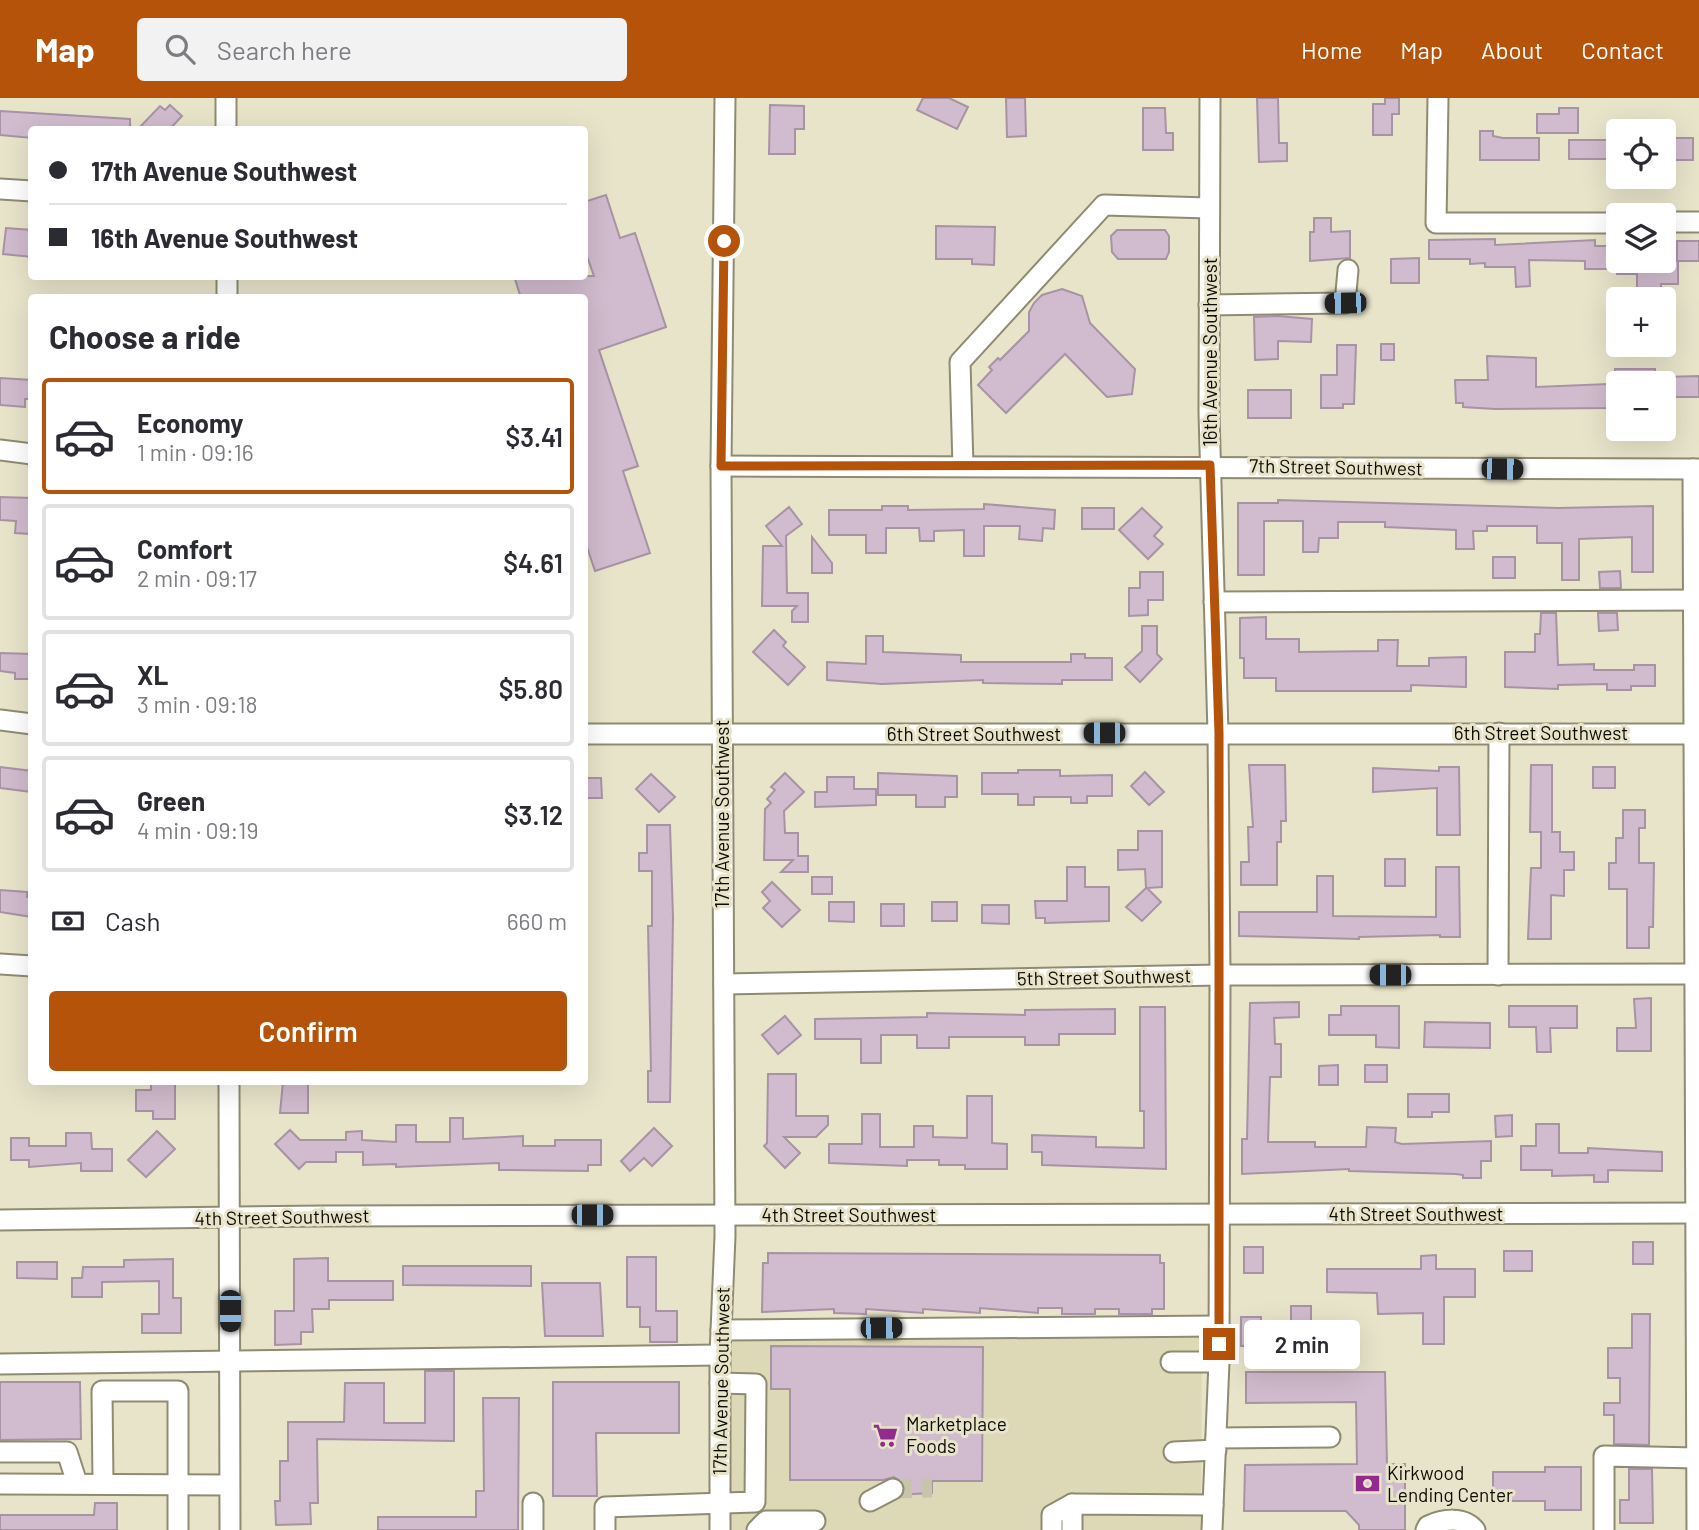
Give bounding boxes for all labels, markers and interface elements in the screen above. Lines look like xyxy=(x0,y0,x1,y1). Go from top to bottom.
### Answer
search box xyxy=(137,18,627,81)
text: Map xyxy=(35,29,95,69)
icon: search xyxy=(161,30,199,68)
text: Search here xyxy=(217,34,352,65)
text: Home xyxy=(1301,35,1362,64)
text: Map xyxy=(1400,35,1443,64)
text: About xyxy=(1481,35,1543,64)
text: Contact xyxy=(1581,35,1664,64)
map controls xyxy=(1606,119,1676,441)
button: locate xyxy=(1606,119,1676,189)
text: 17th Avenue Southwest xyxy=(91,155,357,186)
button: layers xyxy=(1606,203,1676,273)
text: 16th Avenue Southwest xyxy=(91,222,358,253)
route start xyxy=(708,225,740,257)
street label: 16th Avenue Southwest xyxy=(1198,257,1221,447)
button: + xyxy=(1606,287,1676,357)
car xyxy=(1324,292,1367,314)
text: Choose a ride xyxy=(49,317,241,355)
button: − xyxy=(1606,371,1676,441)
icon: car xyxy=(53,405,116,468)
text: Economy xyxy=(137,407,243,438)
text: $3.41 xyxy=(505,421,563,452)
text: 1 min · 09:16 xyxy=(137,438,254,466)
street label: 7th Street Southwest xyxy=(1249,453,1423,480)
car xyxy=(1481,458,1524,480)
icon: car xyxy=(53,531,116,594)
text: Comfort xyxy=(137,533,233,564)
text: $4.61 xyxy=(503,547,563,578)
text: 2 min · 09:17 xyxy=(137,564,257,592)
icon: car xyxy=(53,657,116,720)
text: XL xyxy=(137,659,168,690)
text: $5.80 xyxy=(499,673,563,704)
text: 3 min · 09:18 xyxy=(137,690,258,718)
street label: 17th Avenue Southwest xyxy=(710,720,733,908)
street label: 6th Street Southwest xyxy=(1454,721,1628,744)
street label: 6th Street Southwest xyxy=(887,722,1061,745)
car xyxy=(1084,723,1126,744)
icon: car xyxy=(53,783,116,846)
text: Green xyxy=(137,785,205,816)
text: $3.12 xyxy=(504,799,563,830)
text: 4 min · 09:19 xyxy=(137,816,258,844)
icon: cash xyxy=(49,902,87,940)
text: Cash xyxy=(105,905,160,936)
text: 660 m xyxy=(507,907,567,935)
street label: 5th Street Southwest xyxy=(1017,963,1191,990)
car xyxy=(1370,965,1412,986)
button: Confirm xyxy=(49,991,567,1071)
street label: 4th Street Southwest xyxy=(1328,1202,1504,1225)
street label: 4th Street Southwest xyxy=(194,1203,370,1230)
street label: 4th Street Southwest xyxy=(761,1203,937,1226)
car xyxy=(572,1205,614,1226)
street label: 17th Avenue Southwest xyxy=(707,1286,734,1476)
car xyxy=(220,1290,241,1332)
car xyxy=(860,1317,903,1339)
callout: 2 min xyxy=(1244,1320,1359,1368)
route end xyxy=(1203,1328,1235,1360)
text: 2 min xyxy=(1275,1330,1329,1358)
place label: Marketplace Foods xyxy=(906,1412,1007,1457)
supermarket icon: Marketplace Foods xyxy=(872,1421,900,1449)
place label: Kirkwood Lending Center xyxy=(1387,1461,1513,1506)
bank icon: Kirkwood Lending Center xyxy=(1353,1470,1381,1498)

